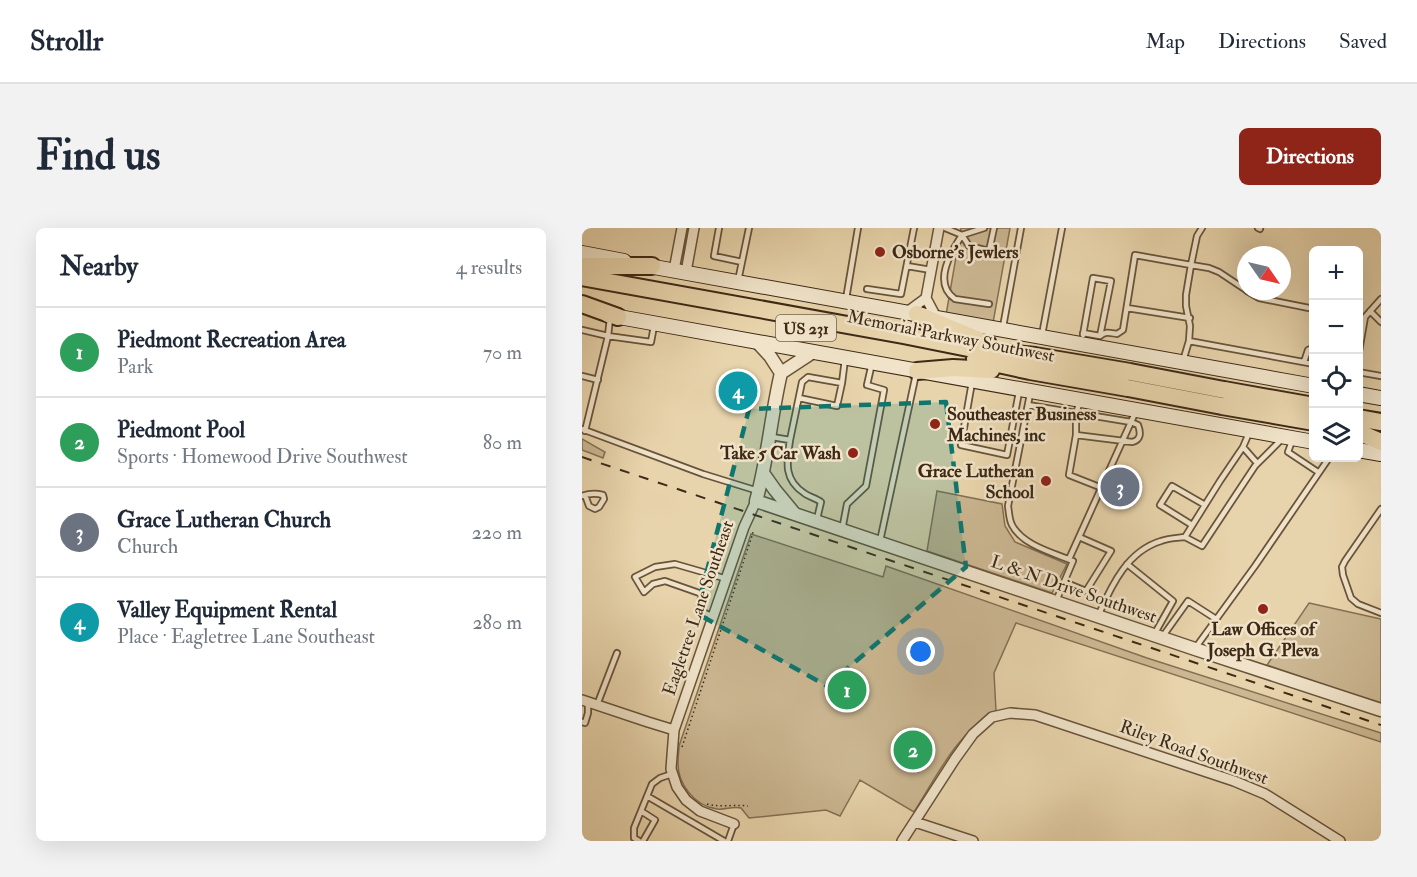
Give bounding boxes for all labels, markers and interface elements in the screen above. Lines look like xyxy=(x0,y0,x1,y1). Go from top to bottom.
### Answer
text: Strollr xyxy=(30,24,103,59)
text: Map xyxy=(1145,28,1185,55)
text: Directions xyxy=(1218,28,1306,55)
text: Saved xyxy=(1339,28,1387,55)
button: Directions xyxy=(1239,128,1381,185)
text: Find us xyxy=(36,130,160,182)
place label: Osborne's Jewlers xyxy=(892,241,1019,264)
marker: Osborne's Jewlers xyxy=(873,245,887,259)
north arrow xyxy=(1237,246,1291,300)
map controls xyxy=(1309,246,1363,462)
button: + xyxy=(1309,246,1363,300)
text: Nearby xyxy=(60,251,138,283)
text: 4 results xyxy=(456,255,522,280)
button: − xyxy=(1309,300,1363,354)
street label: Memorial Parkway Southwest xyxy=(845,305,1057,368)
road number: US 231 xyxy=(776,315,836,341)
text: Piedmont Recreation Area xyxy=(117,326,346,354)
text: 1 xyxy=(76,340,83,365)
text: 70 m xyxy=(483,340,522,365)
text: Park xyxy=(117,354,153,379)
button: locate xyxy=(1309,354,1363,408)
pin: 4 xyxy=(718,368,758,414)
place label: Southeaster Business Machines, inc xyxy=(946,403,1096,447)
button: layers xyxy=(1309,408,1363,462)
text: Piedmont Pool xyxy=(117,416,245,444)
marker: Southeaster Business Machines, inc xyxy=(928,417,942,431)
text: 2 xyxy=(74,430,85,455)
text: 80 m xyxy=(483,430,522,455)
place label: Take 5 Car Wash xyxy=(719,442,842,465)
text: Sports · Homewood Drive Southwest xyxy=(117,444,408,469)
marker: Take 5 Car Wash xyxy=(846,446,860,460)
place label: Grace Lutheran School xyxy=(918,460,1035,504)
pin: 3 xyxy=(1100,464,1140,510)
marker: Grace Lutheran School xyxy=(1039,474,1053,488)
text: Grace Lutheran Church xyxy=(117,506,331,534)
street label: Eagletree Lane Southeast xyxy=(658,517,739,699)
text: 3 xyxy=(76,520,83,545)
text: 220 m xyxy=(472,520,522,545)
text: Church xyxy=(117,534,178,559)
street label: L & N Drive Southwest xyxy=(988,550,1160,629)
text: Valley Equipment Rental xyxy=(117,596,337,624)
marker: Law Offices of Joseph G. Pleva xyxy=(1256,602,1270,616)
text: 4 xyxy=(74,610,85,635)
text: 280 m xyxy=(472,610,522,635)
place label: Law Offices of Joseph G. Pleva xyxy=(1206,618,1319,662)
text: Place · Eagletree Lane Southeast xyxy=(117,624,375,649)
your location xyxy=(906,637,935,666)
pin: 1 xyxy=(828,668,866,712)
street label: Riley Road Southwest xyxy=(1116,715,1271,790)
pin: 2 xyxy=(894,728,932,772)

